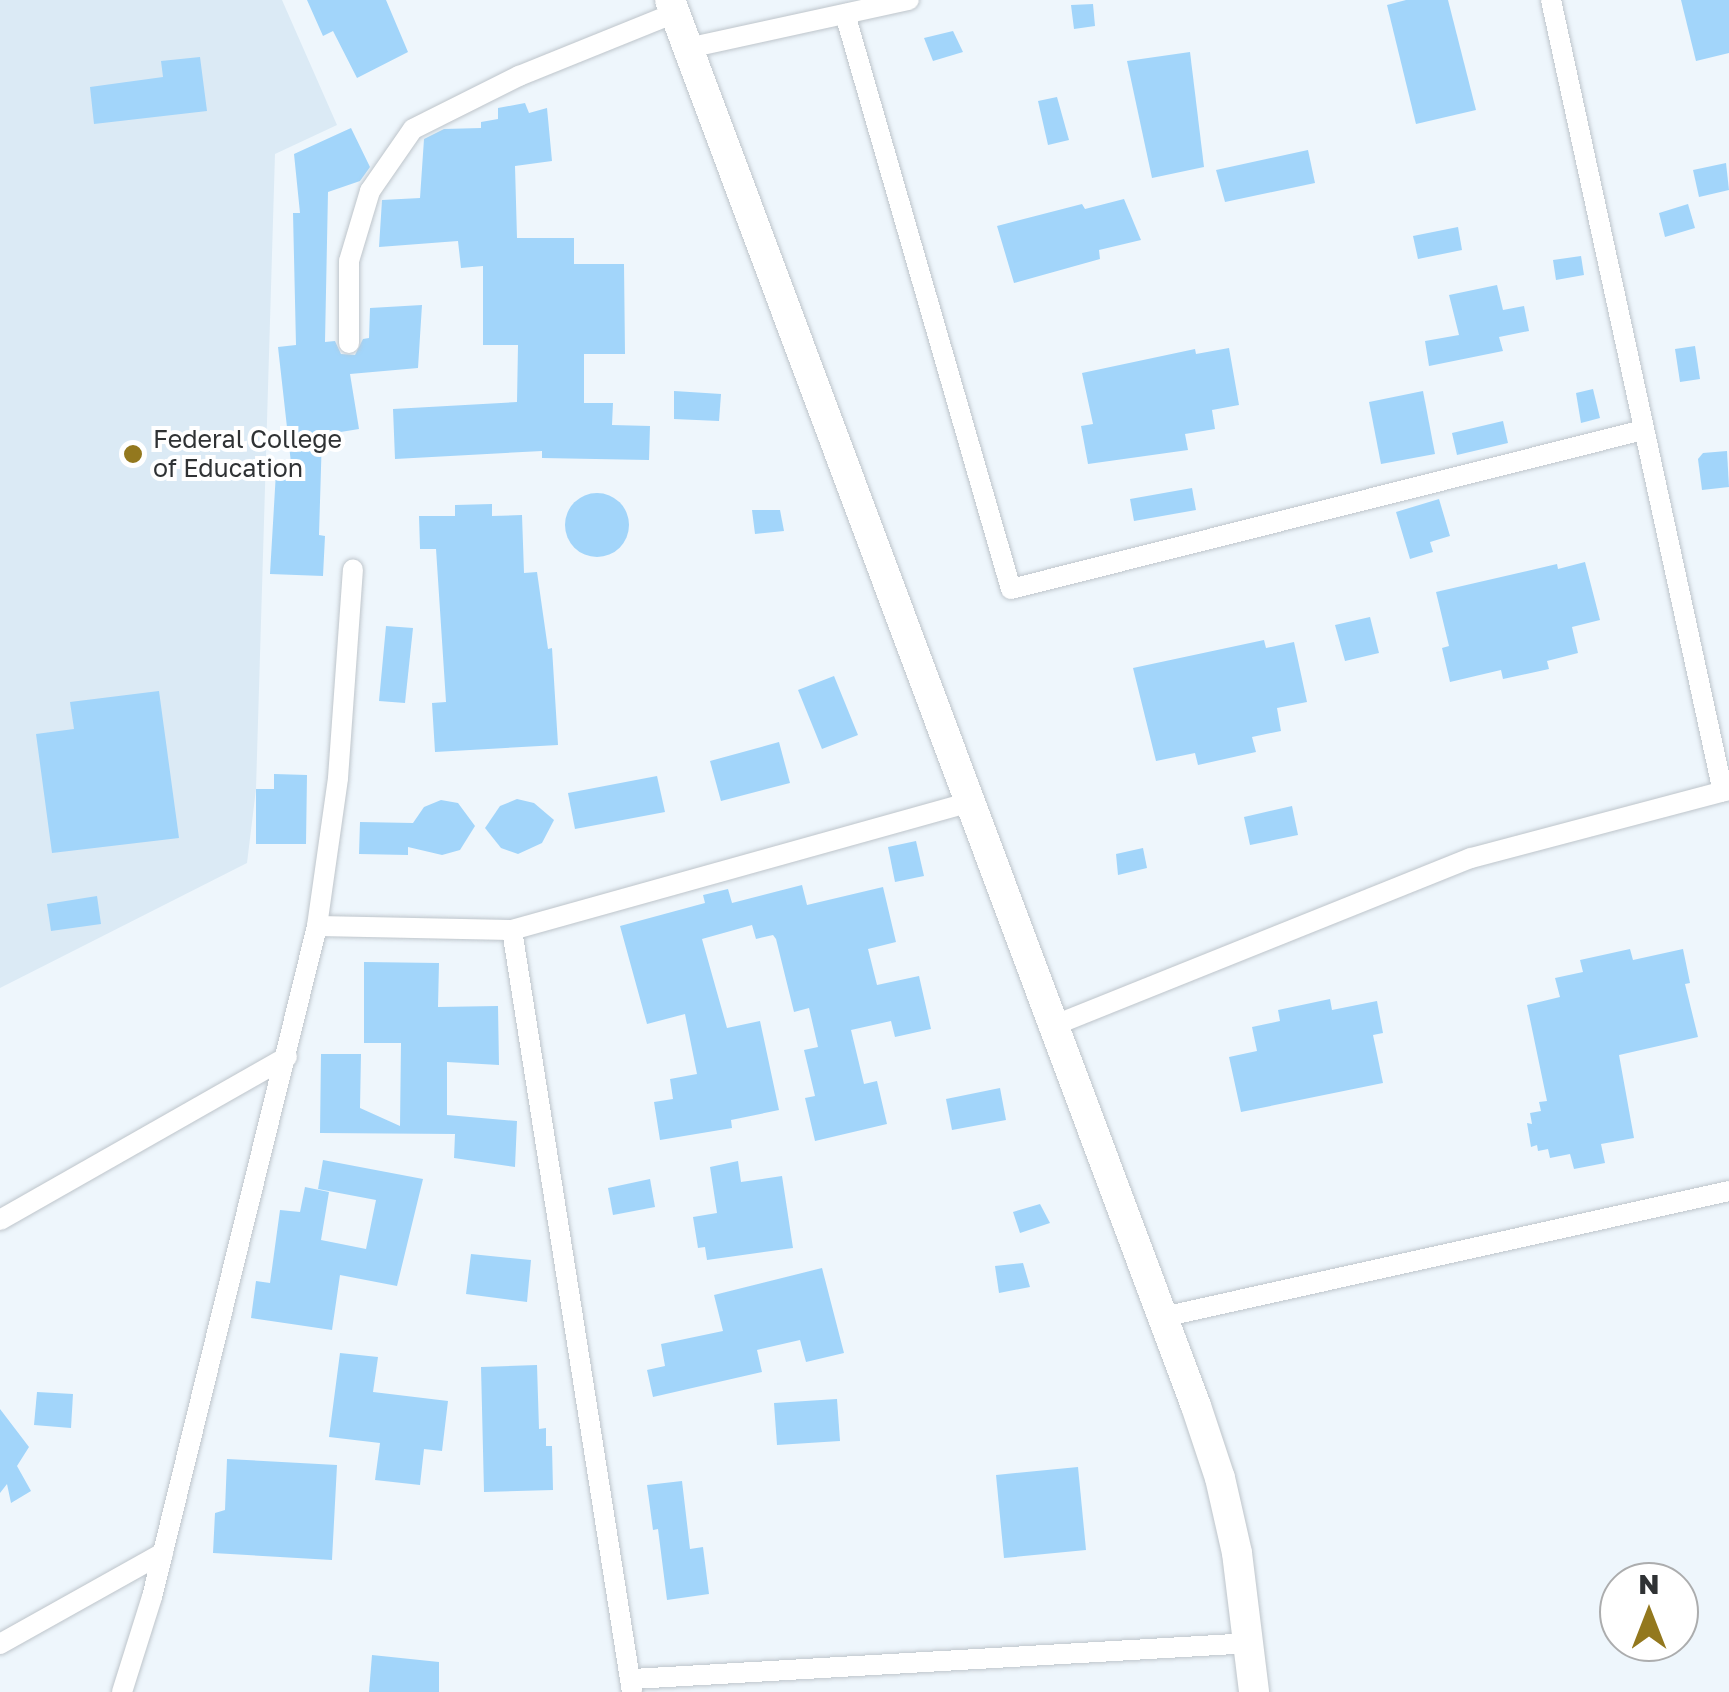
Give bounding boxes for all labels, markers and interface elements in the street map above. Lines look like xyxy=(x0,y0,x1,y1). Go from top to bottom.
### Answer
place label: Federal College of Education xyxy=(153,425,342,484)
marker: Federal College of Education xyxy=(122,443,144,465)
north arrow xyxy=(1599,1562,1699,1662)
text: N xyxy=(1638,1567,1660,1600)

